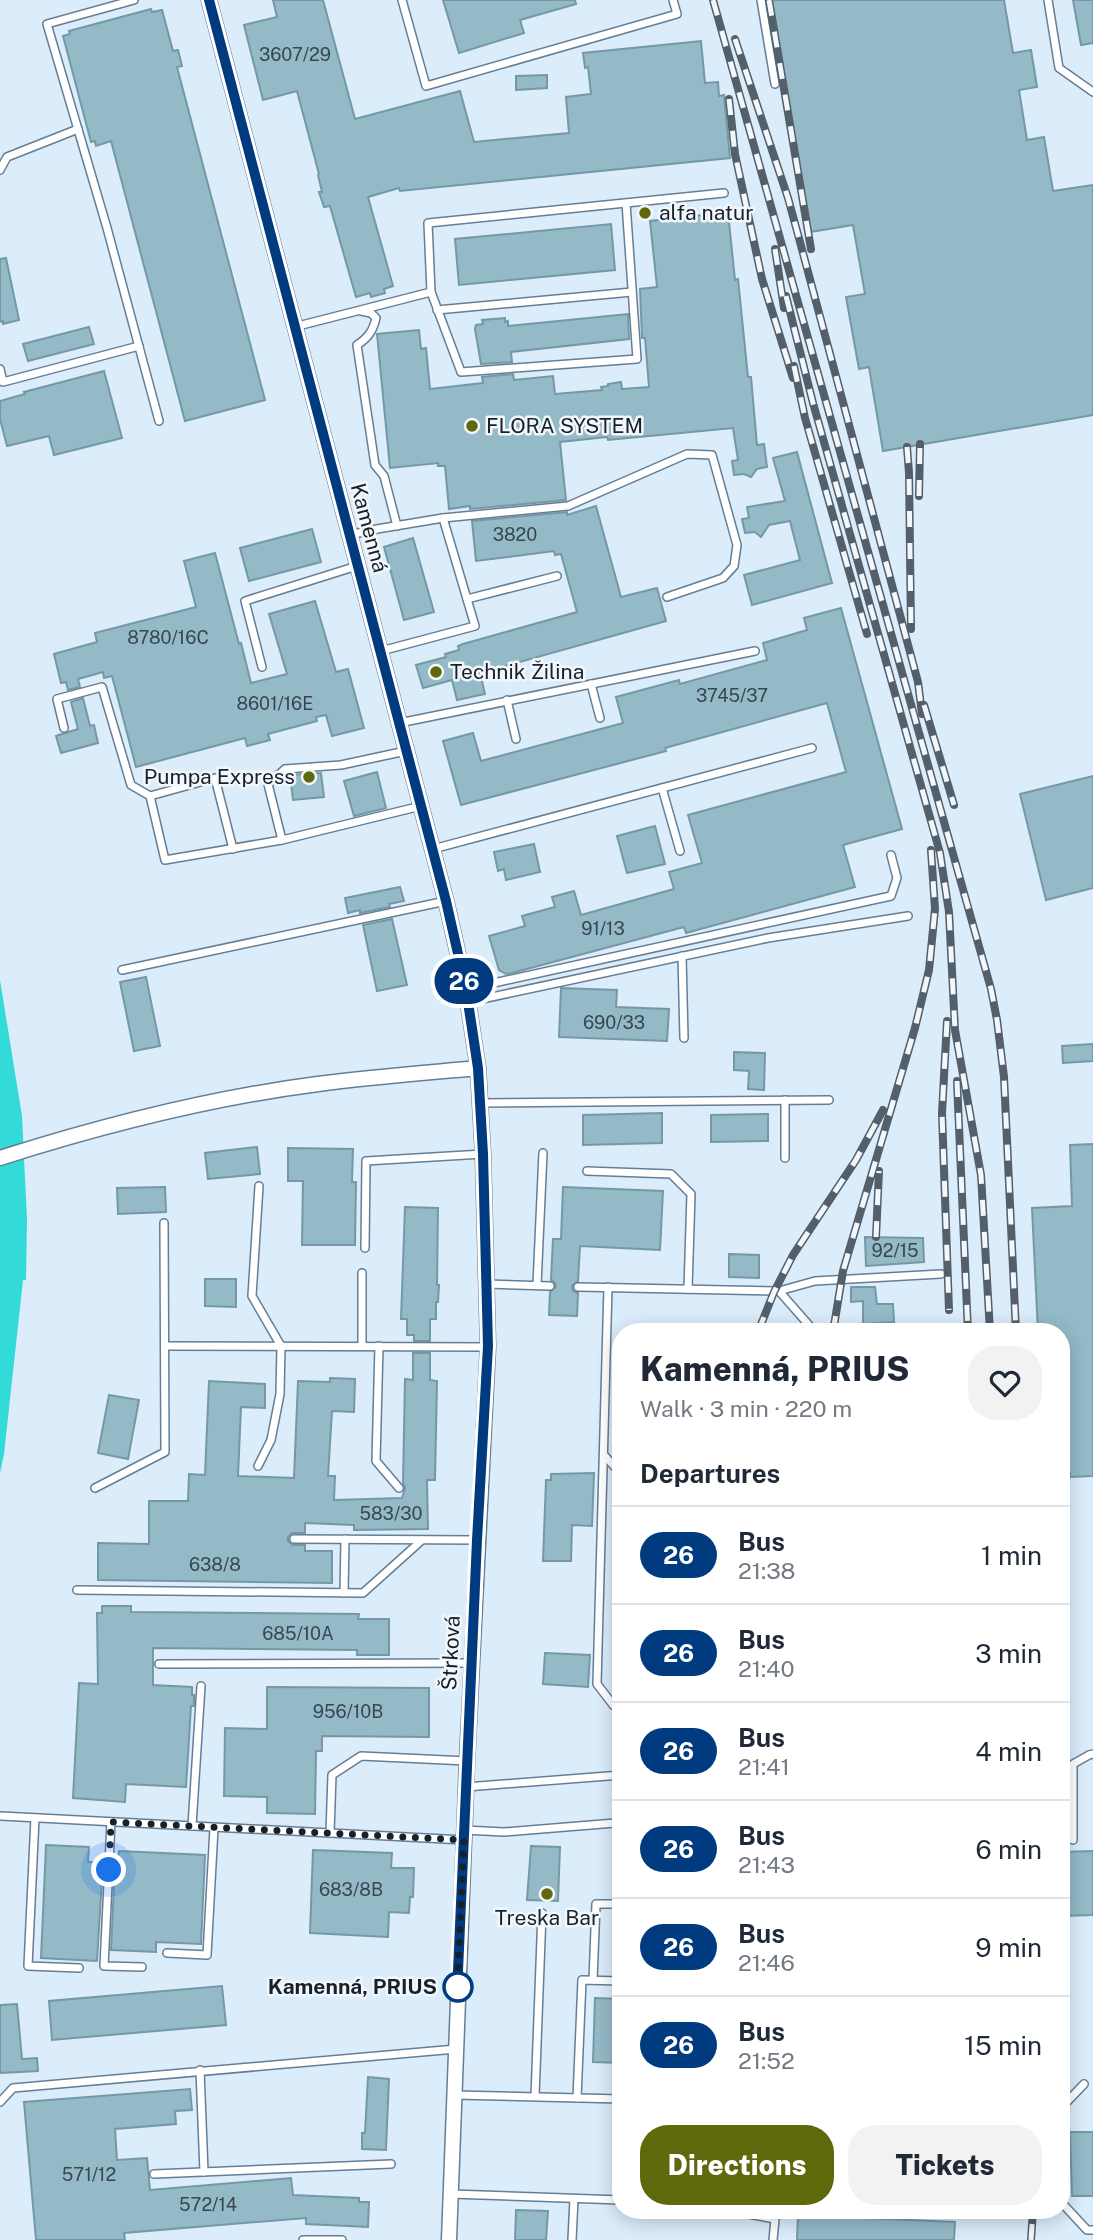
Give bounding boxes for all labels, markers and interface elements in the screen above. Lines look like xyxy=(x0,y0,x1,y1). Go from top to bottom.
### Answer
house number: 3607/29 xyxy=(259,44,331,65)
place label: alfa natur xyxy=(659,200,753,225)
marker: alfa natur xyxy=(637,205,653,221)
place label: FLORA SYSTEM xyxy=(486,413,643,438)
marker: FLORA SYSTEM xyxy=(464,418,480,434)
street label: Kamenná xyxy=(346,480,393,575)
house number: 3820 xyxy=(493,524,537,545)
house number: 8780/16C xyxy=(127,627,209,648)
place label: Technik Žilina xyxy=(450,659,584,684)
marker: Technik Žilina xyxy=(428,664,444,680)
house number: 3745/37 xyxy=(696,685,768,706)
house number: 8601/16E xyxy=(237,693,313,714)
place label: Pumpa Express xyxy=(144,764,295,789)
marker: Pumpa Express xyxy=(301,769,317,785)
house number: 91/13 xyxy=(581,918,625,939)
line badge: 26 xyxy=(433,958,496,1004)
text: 26 xyxy=(448,967,480,995)
house number: 690/33 xyxy=(583,1012,645,1033)
house number: 92/15 xyxy=(871,1240,919,1261)
button: heart xyxy=(968,1346,1042,1420)
text: Kamenná, PRIUS xyxy=(640,1350,909,1388)
text: Walk · 3 min · 220 m xyxy=(640,1395,852,1422)
text: Departures xyxy=(640,1458,780,1489)
house number: 583/30 xyxy=(360,1503,422,1524)
text: Bus xyxy=(738,1526,785,1557)
text: 1 min xyxy=(981,1540,1042,1571)
text: 26 xyxy=(663,1541,694,1569)
house number: 638/8 xyxy=(189,1554,241,1575)
text: 21:38 xyxy=(738,1557,796,1584)
street label: Štrková xyxy=(436,1615,465,1691)
house number: 685/10A xyxy=(262,1623,334,1644)
text: Bus xyxy=(738,1624,785,1655)
text: 3 min xyxy=(975,1638,1042,1669)
text: 26 xyxy=(663,1639,694,1667)
text: 21:40 xyxy=(738,1655,795,1682)
house number: 956/10B xyxy=(313,1701,383,1722)
text: Bus xyxy=(738,1722,785,1753)
text: 4 min xyxy=(975,1736,1042,1767)
text: 26 xyxy=(663,1737,694,1765)
text: 21:41 xyxy=(738,1753,790,1780)
text: Bus xyxy=(738,1820,785,1851)
text: 6 min xyxy=(975,1834,1042,1865)
text: 26 xyxy=(663,1835,694,1863)
text: 21:43 xyxy=(738,1851,795,1878)
your location xyxy=(91,1852,126,1887)
house number: 683/8B xyxy=(319,1879,383,1900)
marker: Treska Bar xyxy=(539,1886,555,1902)
place label: Treska Bar xyxy=(495,1905,599,1930)
text: Bus xyxy=(738,1918,785,1949)
text: 9 min xyxy=(975,1932,1042,1963)
text: 26 xyxy=(663,1933,694,1961)
text: 21:46 xyxy=(738,1949,795,1976)
marker: Kamenná, PRIUS xyxy=(443,1972,473,2002)
place label: Kamenná, PRIUS xyxy=(268,1974,437,1999)
text: Bus xyxy=(738,2016,785,2047)
text: 15 min xyxy=(964,2030,1042,2061)
text: 26 xyxy=(663,2031,694,2059)
text: 21:52 xyxy=(738,2047,795,2074)
button: Directions xyxy=(640,2125,834,2205)
button: Tickets xyxy=(848,2125,1042,2205)
house number: 571/12 xyxy=(62,2164,116,2185)
house number: 572/14 xyxy=(179,2194,237,2215)

